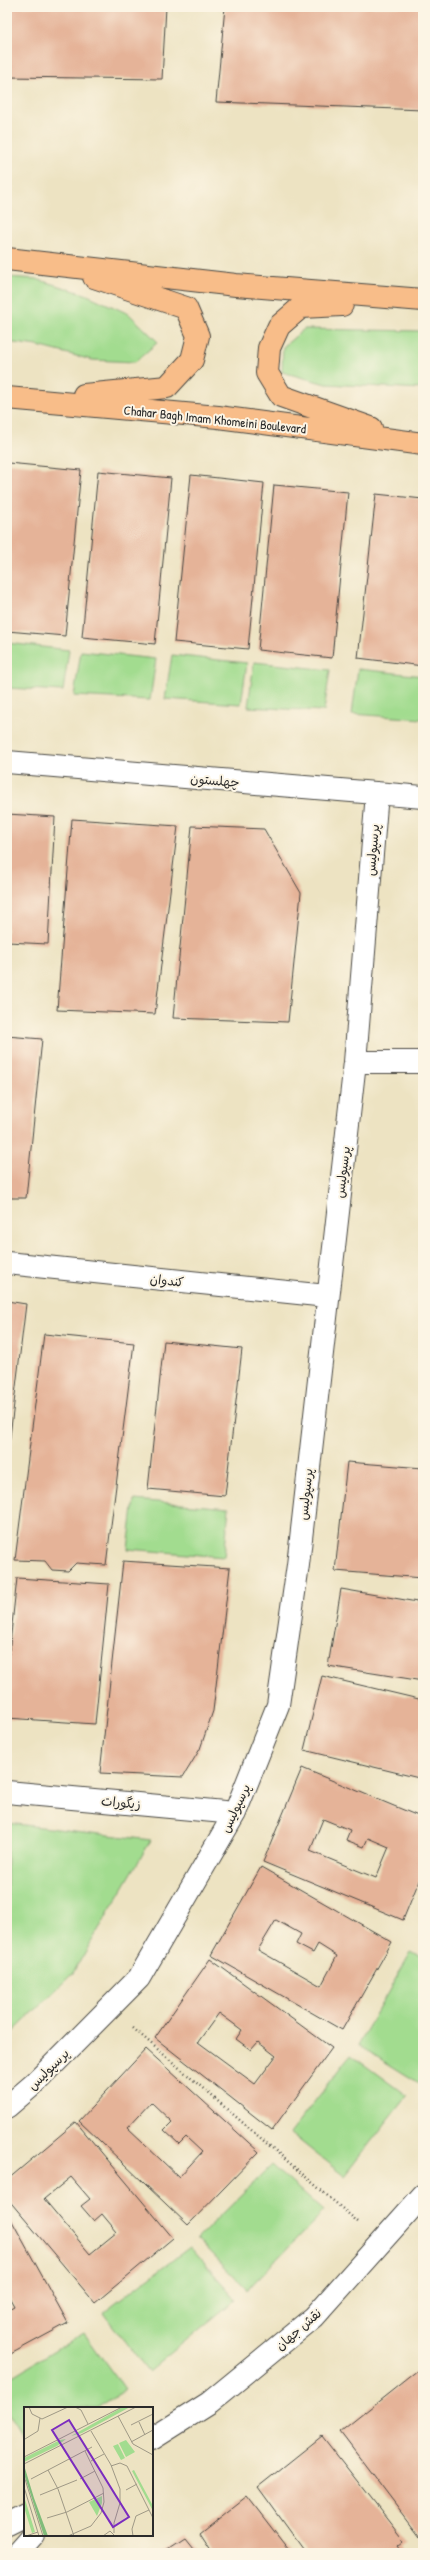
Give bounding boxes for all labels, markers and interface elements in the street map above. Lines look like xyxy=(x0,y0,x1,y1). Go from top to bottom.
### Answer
street label: Chahar Bagh Imam Khomeini Boulevard xyxy=(123,400,307,438)
street label: چهلستون xyxy=(190,769,240,791)
street label: پرسپولیس xyxy=(361,823,383,877)
street label: پرسپولیس xyxy=(330,1145,354,1199)
street label: کندوان xyxy=(149,1269,185,1291)
street label: پرسپولیس xyxy=(293,1467,317,1521)
street label: پرسپولیس xyxy=(216,1780,254,1835)
street label: زیگورات xyxy=(100,1791,142,1813)
street label: پرسپولیس xyxy=(23,2044,73,2094)
street label: نقش جهان xyxy=(271,2304,325,2354)
inset map xyxy=(24,2407,153,2536)

